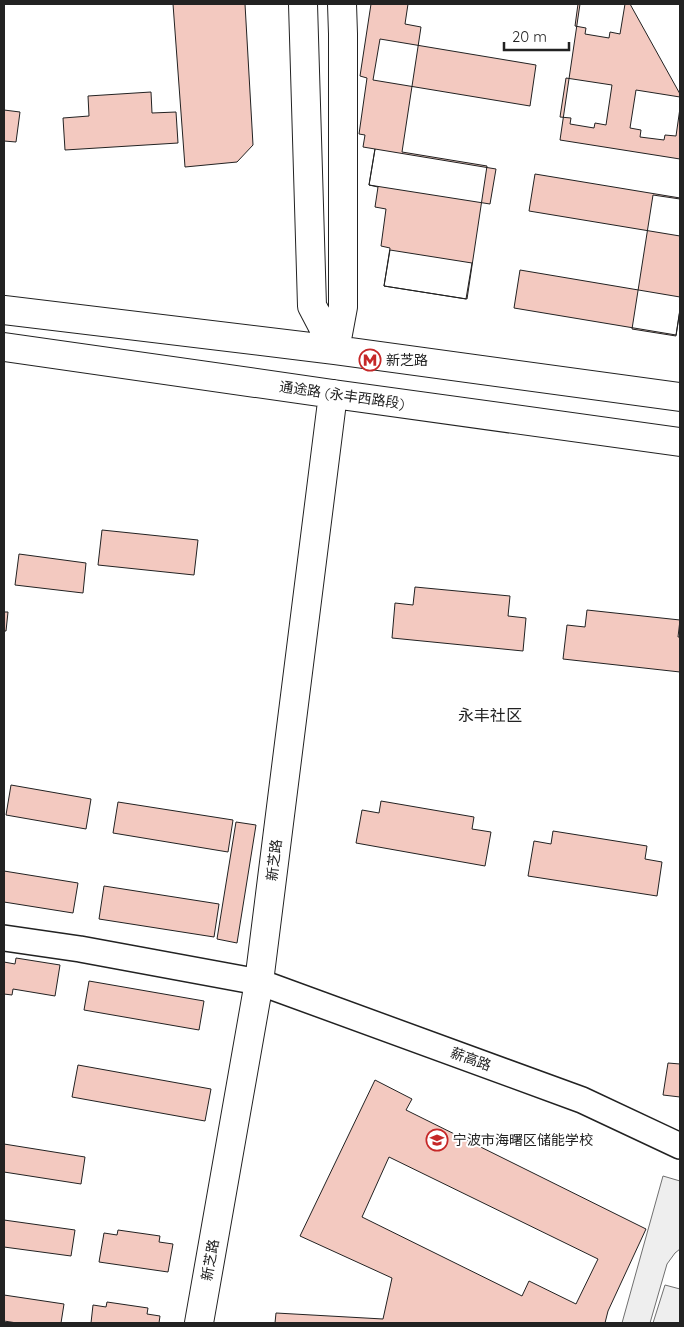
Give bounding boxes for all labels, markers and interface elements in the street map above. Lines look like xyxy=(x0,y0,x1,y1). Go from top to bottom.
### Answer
scale bar xyxy=(504,20,569,52)
text: 20 m xyxy=(512,27,547,46)
metro station icon: 新芝路 xyxy=(358,348,382,372)
place label: 新芝路 xyxy=(386,351,428,369)
street label: 通途路 (永丰西路段) xyxy=(278,377,406,413)
district label: 永丰社区 xyxy=(458,705,522,725)
street label: 新芝路 xyxy=(263,838,285,882)
street label: 薪高路 xyxy=(448,1043,494,1075)
school or university icon: 宁波市海曙区储能学校 xyxy=(425,1128,449,1152)
place label: 宁波市海曙区储能学校 xyxy=(453,1131,593,1149)
street label: 新芝路 xyxy=(197,1238,223,1282)

